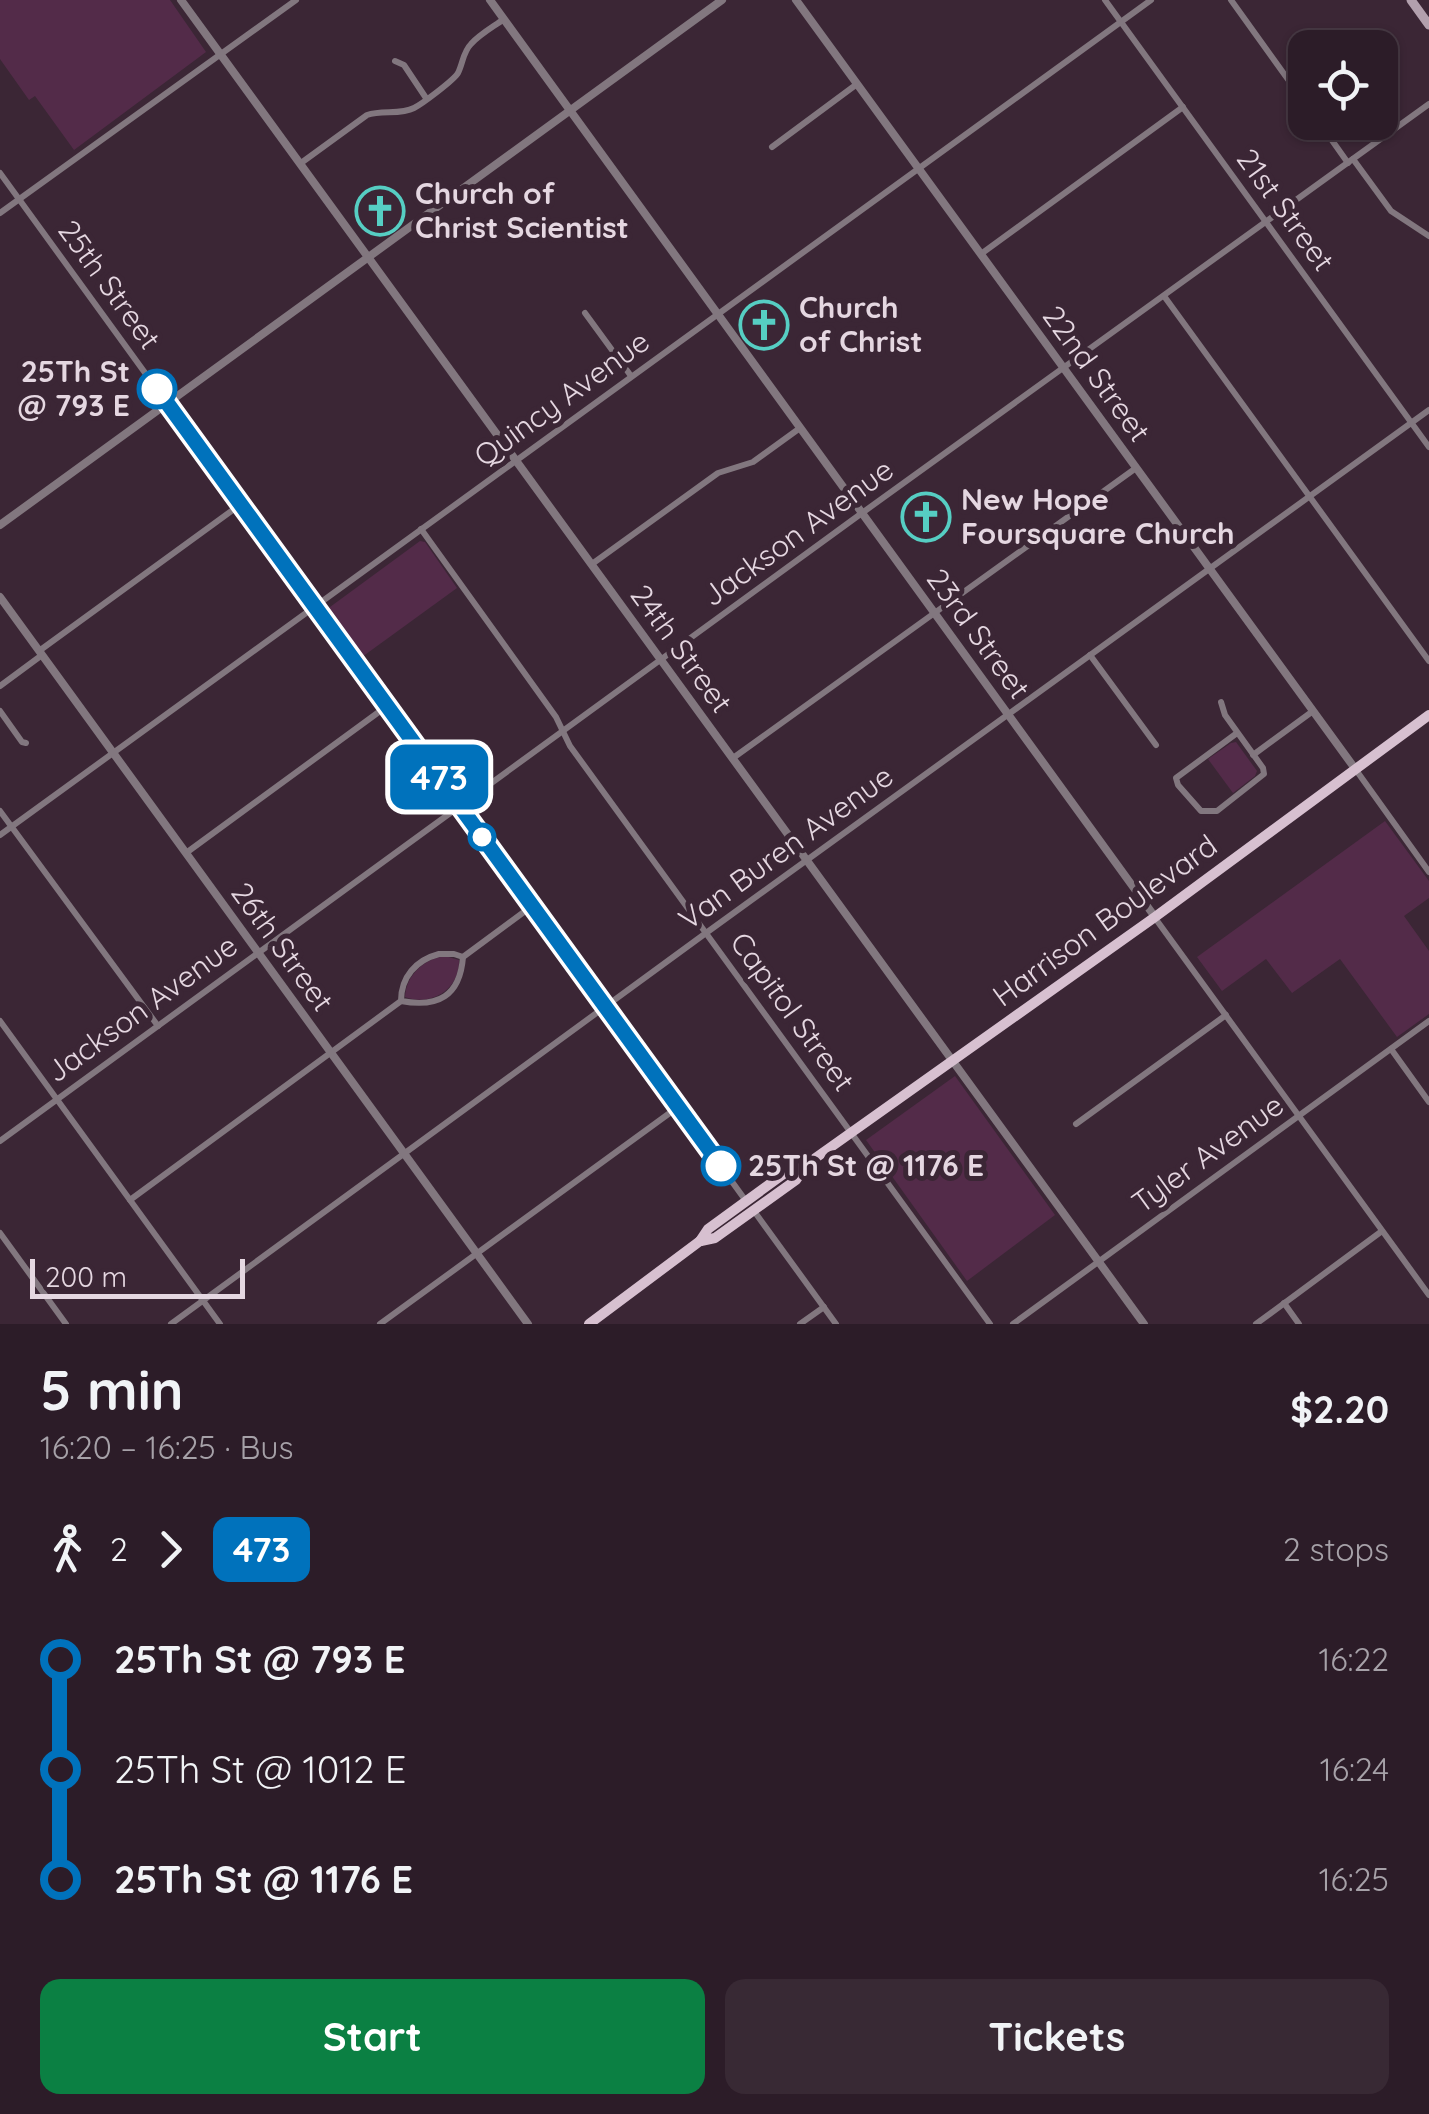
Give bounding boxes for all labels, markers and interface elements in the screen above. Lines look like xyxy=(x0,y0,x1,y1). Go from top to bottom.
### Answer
map controls xyxy=(1288,30,1398,140)
button: locate xyxy=(1288,30,1398,140)
street label: 21st Street xyxy=(1229,141,1343,278)
place label: Church of Christ Scientist xyxy=(415,174,629,246)
church icon: Church of Christ Scientist xyxy=(354,185,406,237)
street label: 25th Street xyxy=(50,212,169,356)
place label: Church of Christ xyxy=(799,288,922,360)
street label: 22nd Street xyxy=(1035,298,1159,449)
church icon: Church of Christ xyxy=(738,299,790,351)
street label: Quincy Avenue xyxy=(466,322,656,475)
place label: 25Th St @ 793 E xyxy=(18,352,130,424)
marker: 25Th St @ 793 E xyxy=(138,370,176,408)
street label: Jackson Avenue xyxy=(694,450,900,614)
place label: New Hope Foursquare Church xyxy=(961,480,1235,552)
church icon: New Hope Foursquare Church xyxy=(900,491,952,543)
street label: 23rd Street xyxy=(919,561,1039,706)
street label: 24th Street xyxy=(623,577,741,720)
line badge: 473 xyxy=(382,744,496,810)
text: 473 xyxy=(410,755,468,799)
street label: Van Buren Avenue xyxy=(671,757,900,938)
unlabelled marker xyxy=(469,824,495,850)
street label: Harrison Boulevard xyxy=(985,826,1224,1014)
street label: 26th Street xyxy=(223,875,342,1018)
street label: Capitol Street xyxy=(722,924,863,1098)
street label: Jackson Avenue xyxy=(38,926,244,1090)
street label: Tyler Avenue xyxy=(1124,1085,1291,1221)
place label: 25Th St @ 1176 E xyxy=(748,1146,984,1184)
marker: 25Th St @ 1176 E xyxy=(702,1147,740,1185)
scale bar xyxy=(30,1254,245,1298)
text: 200 m xyxy=(45,1259,127,1294)
text: 5 min xyxy=(40,1355,184,1424)
text: $2.20 xyxy=(1290,1385,1389,1433)
text: 16:20 – 16:25 · Bus xyxy=(40,1427,294,1467)
icon: walk xyxy=(40,1522,95,1577)
icon: forward xyxy=(143,1522,198,1577)
text: 473 xyxy=(233,1527,290,1571)
text: 2 xyxy=(110,1529,128,1569)
text: 2 stops xyxy=(1283,1529,1389,1569)
text: 25Th St @ 793 E xyxy=(114,1635,406,1683)
text: 16:22 xyxy=(1319,1639,1389,1679)
text: 25Th St @ 1012 E xyxy=(114,1745,406,1793)
text: 16:24 xyxy=(1320,1749,1389,1789)
text: 25Th St @ 1176 E xyxy=(114,1855,413,1903)
text: 16:25 xyxy=(1319,1859,1389,1899)
button: Start xyxy=(40,1979,705,2094)
button: Tickets xyxy=(725,1979,1389,2094)

